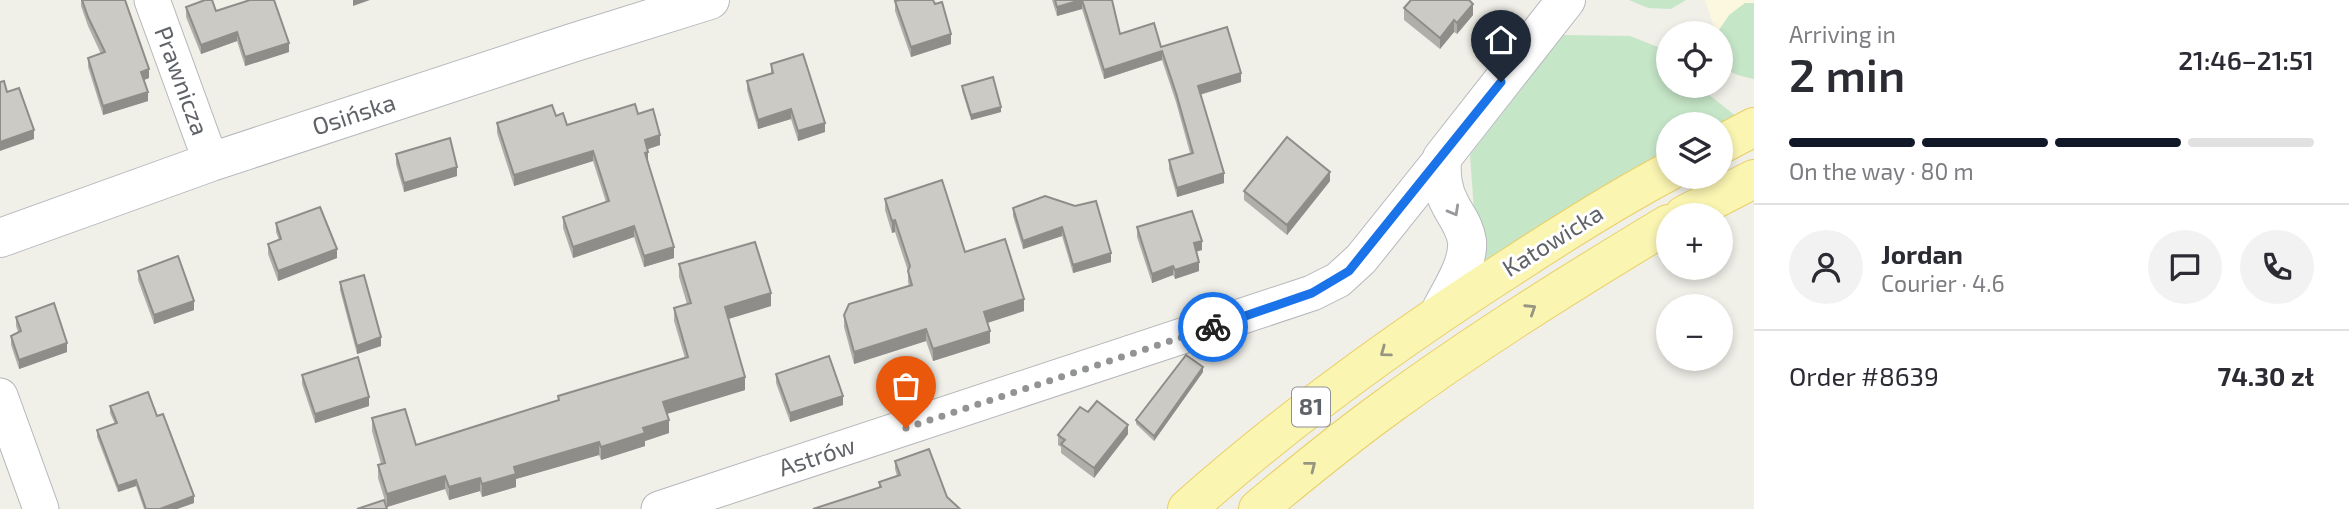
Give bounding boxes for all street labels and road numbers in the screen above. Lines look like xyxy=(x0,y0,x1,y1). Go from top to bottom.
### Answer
street label: Prawnicza xyxy=(149,22,215,139)
street label: Osińska xyxy=(308,87,399,141)
street label: Katowicka xyxy=(1497,198,1608,282)
road number: 81 xyxy=(1292,388,1330,426)
street label: Astrów xyxy=(775,430,859,482)

